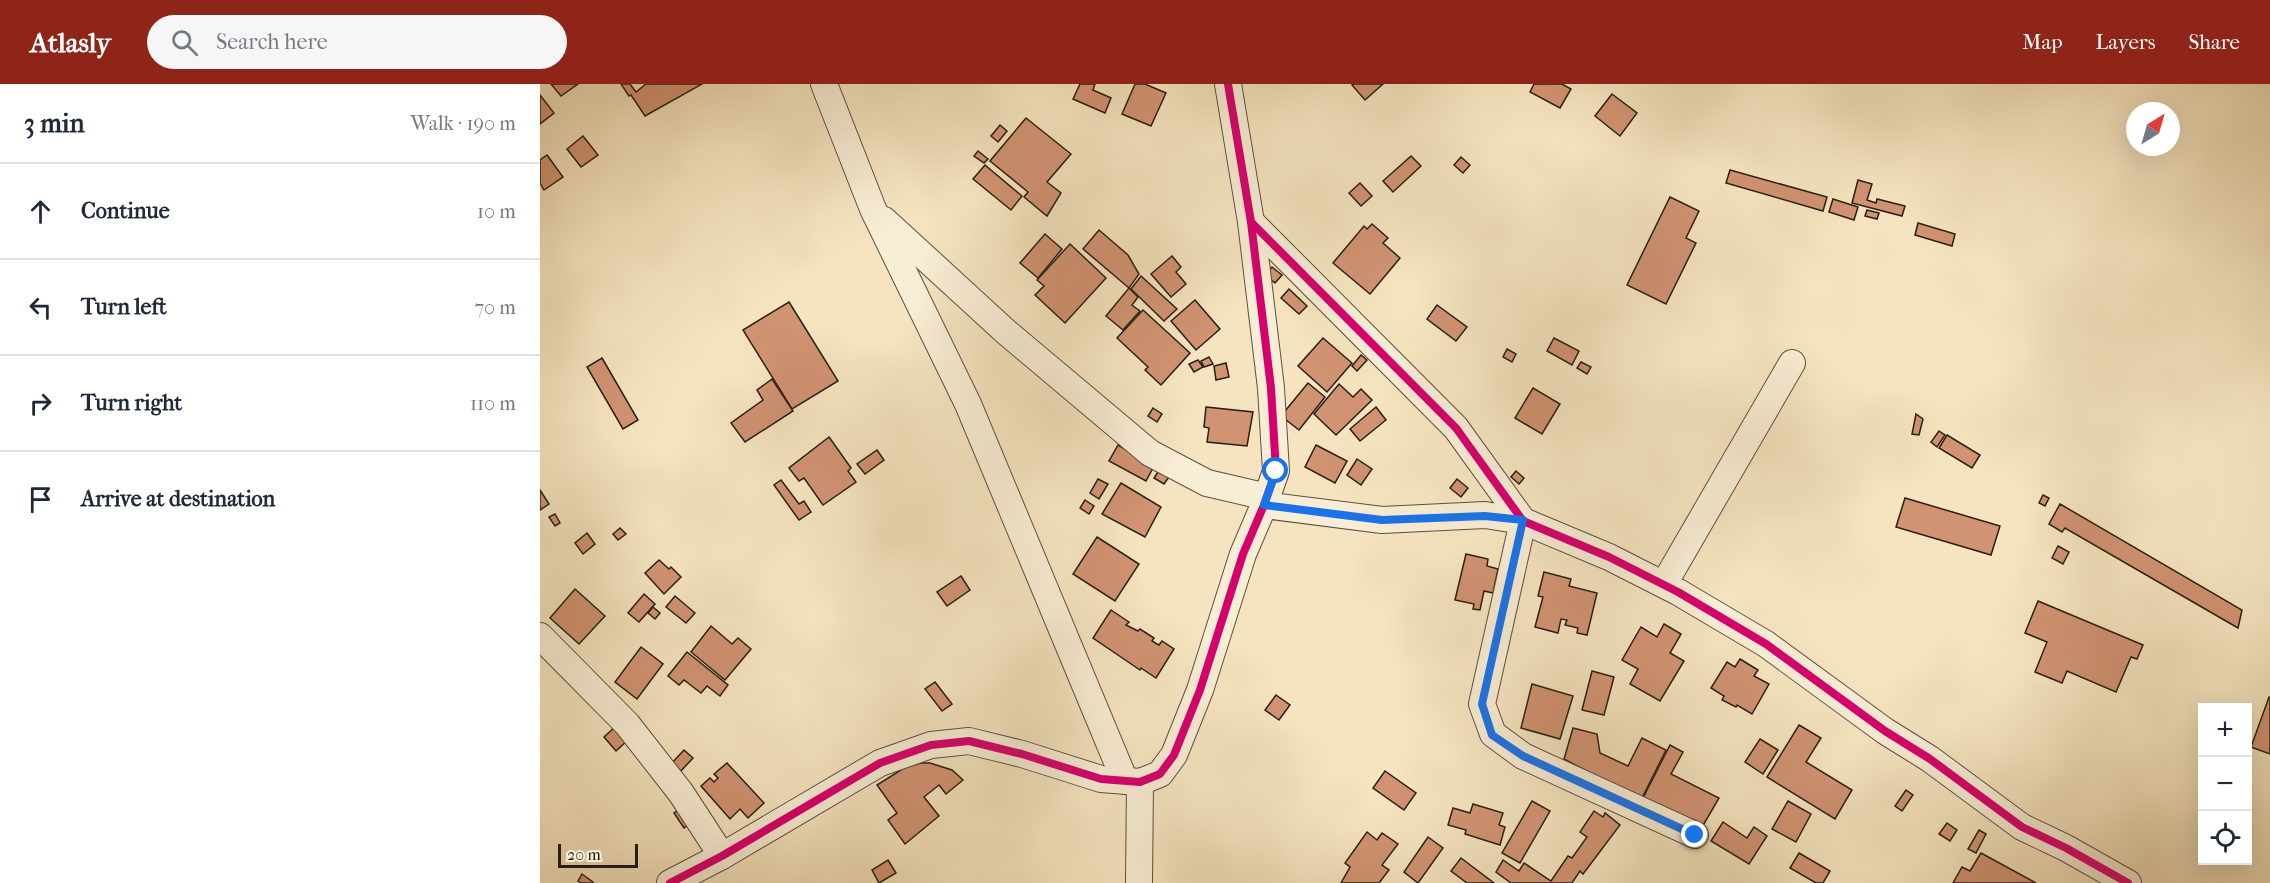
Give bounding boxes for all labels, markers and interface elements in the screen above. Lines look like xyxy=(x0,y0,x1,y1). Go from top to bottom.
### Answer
search box xyxy=(147,15,567,69)
text: Atlasly xyxy=(30,26,111,59)
icon: search xyxy=(168,26,201,59)
text: Search here xyxy=(216,29,328,55)
text: Map xyxy=(2022,30,2063,54)
text: Layers xyxy=(2096,30,2155,54)
text: Share xyxy=(2188,30,2240,54)
north arrow xyxy=(2126,102,2180,156)
text: 3 min xyxy=(24,108,85,139)
text: Walk · 190 m xyxy=(410,112,516,135)
icon: ahead xyxy=(24,195,57,228)
text: Continue xyxy=(81,198,170,224)
text: 10 m xyxy=(477,200,516,223)
icon: left xyxy=(24,291,57,324)
text: Turn left xyxy=(81,294,167,320)
text: 70 m xyxy=(474,296,516,319)
icon: right xyxy=(24,387,57,420)
text: Turn right xyxy=(81,390,182,416)
text: 110 m xyxy=(470,392,516,415)
route start xyxy=(1262,457,1288,483)
icon: arrive xyxy=(24,483,57,516)
text: Arrive at destination xyxy=(81,486,275,512)
map controls xyxy=(2198,703,2252,865)
button: + xyxy=(2198,703,2252,757)
button: − xyxy=(2198,757,2252,811)
button: locate xyxy=(2198,811,2252,865)
route end xyxy=(1681,821,1707,847)
scale bar xyxy=(558,841,638,868)
text: 20 m xyxy=(567,845,601,864)

